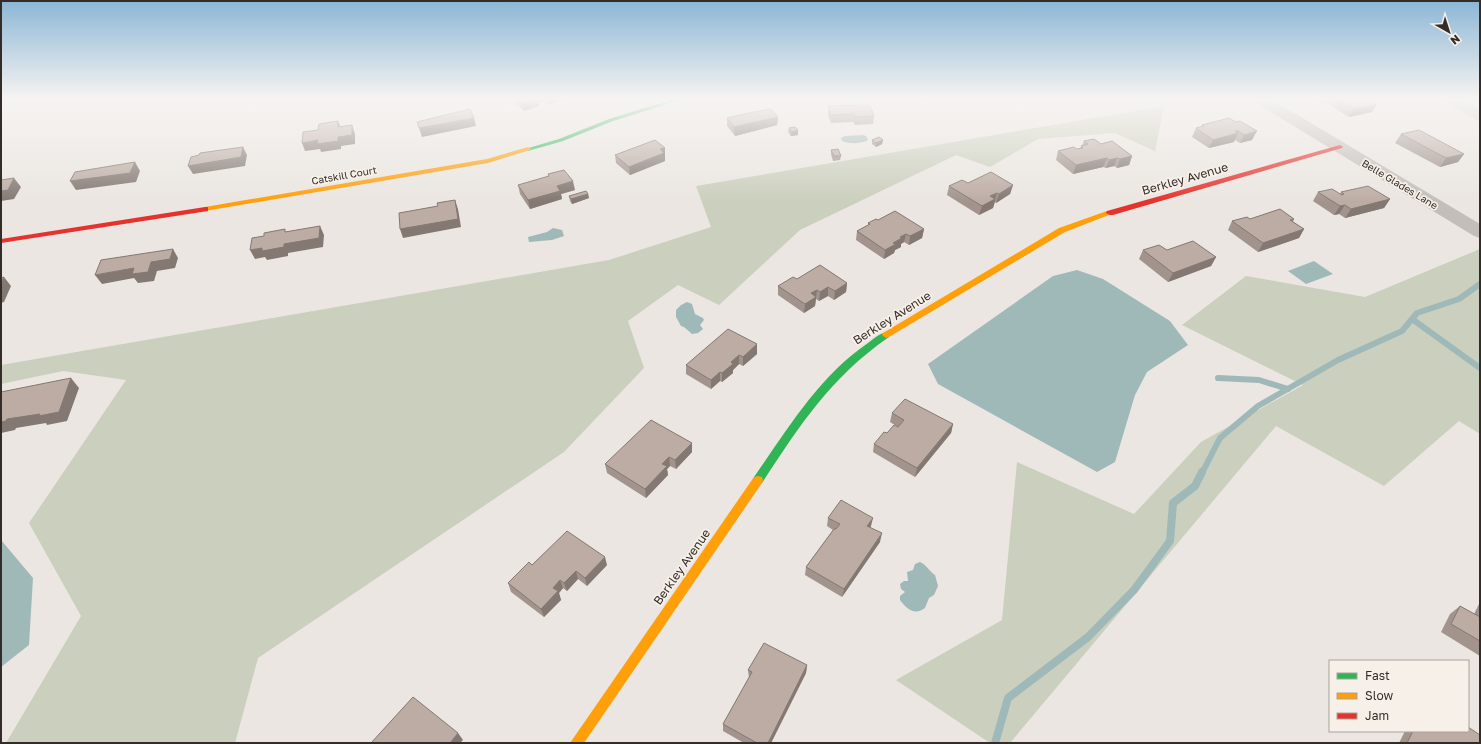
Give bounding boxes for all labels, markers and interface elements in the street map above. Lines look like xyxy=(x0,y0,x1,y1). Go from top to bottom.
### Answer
north arrow xyxy=(1429,12,1469,52)
text: N xyxy=(1448,32,1463,48)
street label: Belle Glades Lane xyxy=(1360,157,1440,211)
street label: Berkley Avenue xyxy=(1140,159,1230,198)
street label: Catskill Court xyxy=(311,163,377,187)
street label: Berkley Avenue xyxy=(850,288,933,348)
street label: Berkley Avenue xyxy=(650,526,713,607)
legend xyxy=(1329,660,1469,732)
text: Fast xyxy=(1365,668,1390,683)
text: Slow xyxy=(1365,688,1393,703)
text: Jam xyxy=(1365,708,1389,723)

